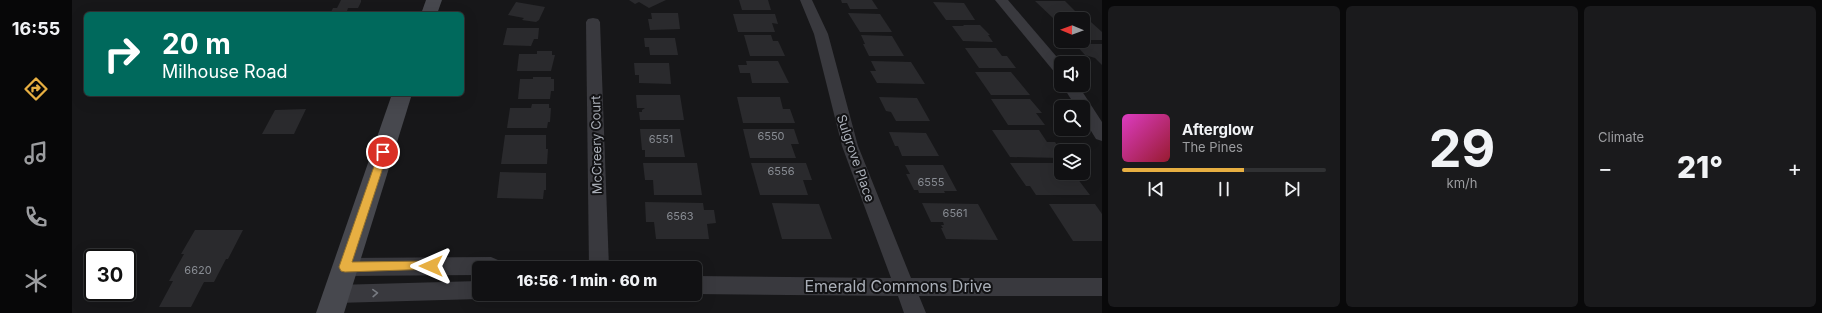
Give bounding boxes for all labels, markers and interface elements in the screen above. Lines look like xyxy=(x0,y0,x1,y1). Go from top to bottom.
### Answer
north arrow xyxy=(1054,12,1090,48)
map controls xyxy=(1054,12,1090,180)
text: 16:55 xyxy=(12,18,60,39)
text: 20 m xyxy=(162,27,231,61)
icon: right xyxy=(96,28,148,80)
button: sound xyxy=(1054,56,1090,92)
text: Milhouse Road xyxy=(162,61,288,82)
icon: directions xyxy=(22,75,50,103)
street label: McCreery Court xyxy=(587,95,605,195)
button: search xyxy=(1054,100,1090,136)
street label: Sulgrove Place xyxy=(834,112,878,204)
text: 29 xyxy=(1429,117,1495,180)
text: Afterglow xyxy=(1182,120,1254,139)
house number: 6550 xyxy=(757,129,785,143)
text: Climate xyxy=(1598,129,1644,145)
house number: 6551 xyxy=(649,132,673,146)
pin xyxy=(366,135,400,169)
icon: music xyxy=(22,139,50,167)
text: The Pines xyxy=(1182,139,1243,155)
icon: arrive xyxy=(372,141,394,163)
button: layers xyxy=(1054,144,1090,180)
text: 21° xyxy=(1677,149,1723,185)
text: − xyxy=(1598,155,1613,181)
text: + xyxy=(1787,155,1802,181)
house number: 6556 xyxy=(767,164,795,178)
house number: 6555 xyxy=(918,175,945,189)
text: km/h xyxy=(1447,175,1477,191)
icon: previous xyxy=(1145,178,1167,200)
icon: pause xyxy=(1213,178,1235,200)
icon: next xyxy=(1281,178,1303,200)
icon: phone xyxy=(22,203,50,231)
house number: 6561 xyxy=(943,206,967,220)
house number: 6563 xyxy=(666,209,694,223)
position arrow xyxy=(410,245,452,287)
speed limit sign: 30 xyxy=(84,249,136,301)
house number: 6620 xyxy=(184,263,212,277)
icon: climate xyxy=(22,267,50,295)
text: 16:56 · 1 min · 60 m xyxy=(517,271,657,290)
street label: Emerald Commons Drive xyxy=(804,276,992,296)
one-way arrow xyxy=(372,289,378,297)

